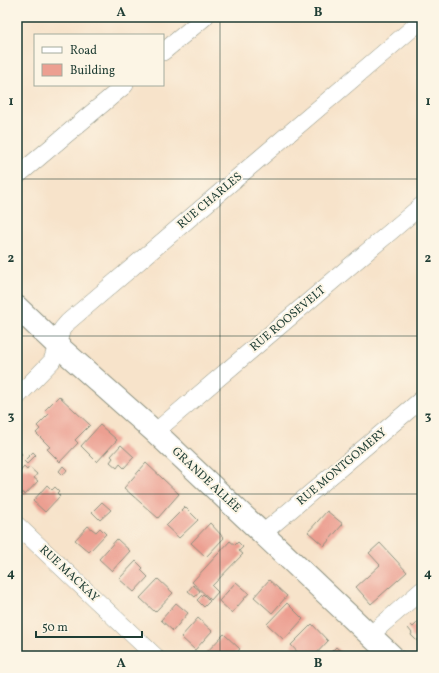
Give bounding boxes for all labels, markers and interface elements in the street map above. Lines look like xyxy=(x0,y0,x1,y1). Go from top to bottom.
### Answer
text: A xyxy=(116,4,126,22)
text: B xyxy=(314,4,323,22)
legend xyxy=(34,34,164,86)
text: Road xyxy=(70,43,97,59)
text: Building xyxy=(70,63,115,79)
text: 1 xyxy=(8,93,14,111)
text: 1 xyxy=(425,93,431,111)
street label: RUE CHARLES xyxy=(174,169,246,233)
text: 2 xyxy=(8,250,15,268)
text: 2 xyxy=(425,250,432,268)
street label: RUE ROOSEVELT xyxy=(247,283,329,355)
text: 3 xyxy=(8,408,15,426)
text: 3 xyxy=(425,408,432,426)
street label: RUE MONTGOMERY xyxy=(294,424,391,509)
street label: GRANDE ALLÉE xyxy=(168,443,245,516)
street label: RUE MACKAY xyxy=(36,542,103,606)
text: 4 xyxy=(7,565,15,583)
text: 4 xyxy=(424,565,432,583)
scale bar xyxy=(36,613,142,639)
text: 50 m xyxy=(42,620,68,636)
text: A xyxy=(116,655,126,673)
text: B xyxy=(314,655,323,673)

